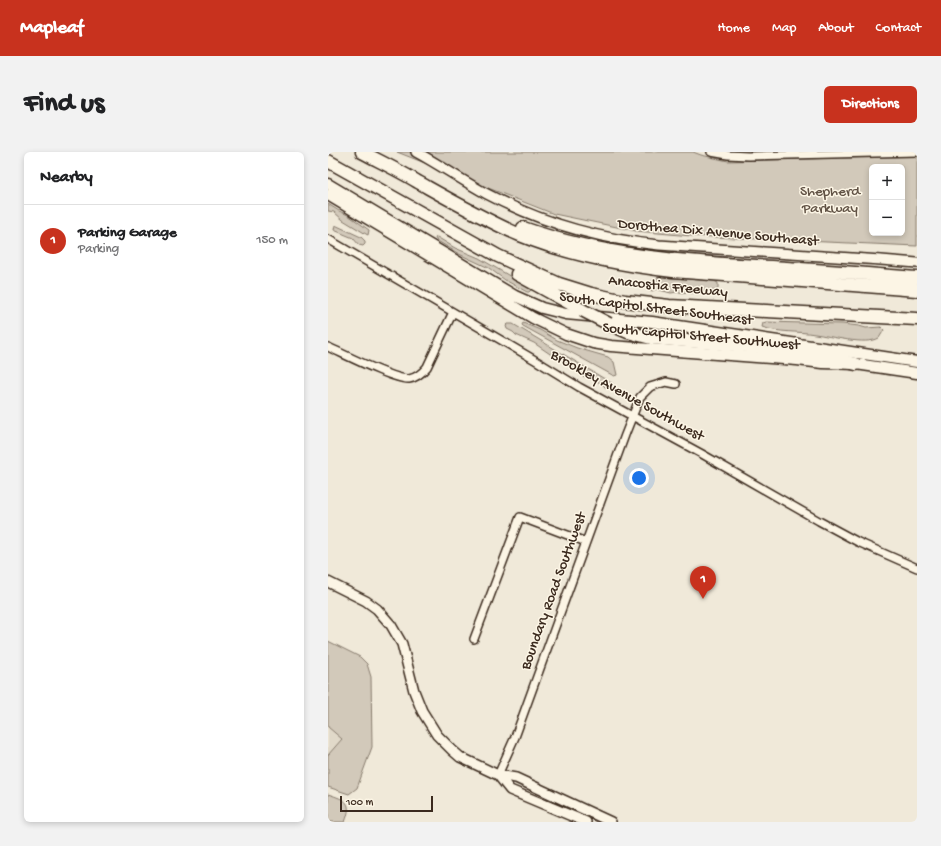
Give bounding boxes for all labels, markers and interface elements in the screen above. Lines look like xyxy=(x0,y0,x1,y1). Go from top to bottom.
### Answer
text: Mapleaf xyxy=(20,17,83,40)
text: Home xyxy=(718,20,750,37)
text: Map xyxy=(772,20,796,37)
text: About xyxy=(818,20,854,37)
text: Contact xyxy=(876,20,921,37)
button: Directions xyxy=(824,86,917,123)
text: Find us xyxy=(24,88,104,121)
map controls xyxy=(869,164,905,236)
button: + xyxy=(869,164,905,200)
text: Nearby xyxy=(40,168,93,188)
park label: Shepherd Parkway xyxy=(800,183,861,218)
button: − xyxy=(869,200,905,236)
street label: Dorothea Dix Avenue Southeast xyxy=(616,215,821,251)
text: Parking Garage xyxy=(78,224,177,242)
text: 1 xyxy=(50,233,56,248)
text: 150 m xyxy=(256,233,288,248)
text: Parking xyxy=(78,242,119,257)
street label: Anacostia Freeway xyxy=(607,272,729,302)
street label: South Capitol Street Southeast xyxy=(558,288,756,330)
street label: South Capitol Street Southwest xyxy=(602,319,802,355)
street label: Brookley Avenue Southwest xyxy=(546,346,709,447)
your location xyxy=(629,468,649,488)
street label: Boundary Road Southwest xyxy=(517,508,592,673)
pin: 1 xyxy=(690,566,716,599)
scale bar xyxy=(340,794,433,813)
text: 100 m xyxy=(346,797,373,809)

